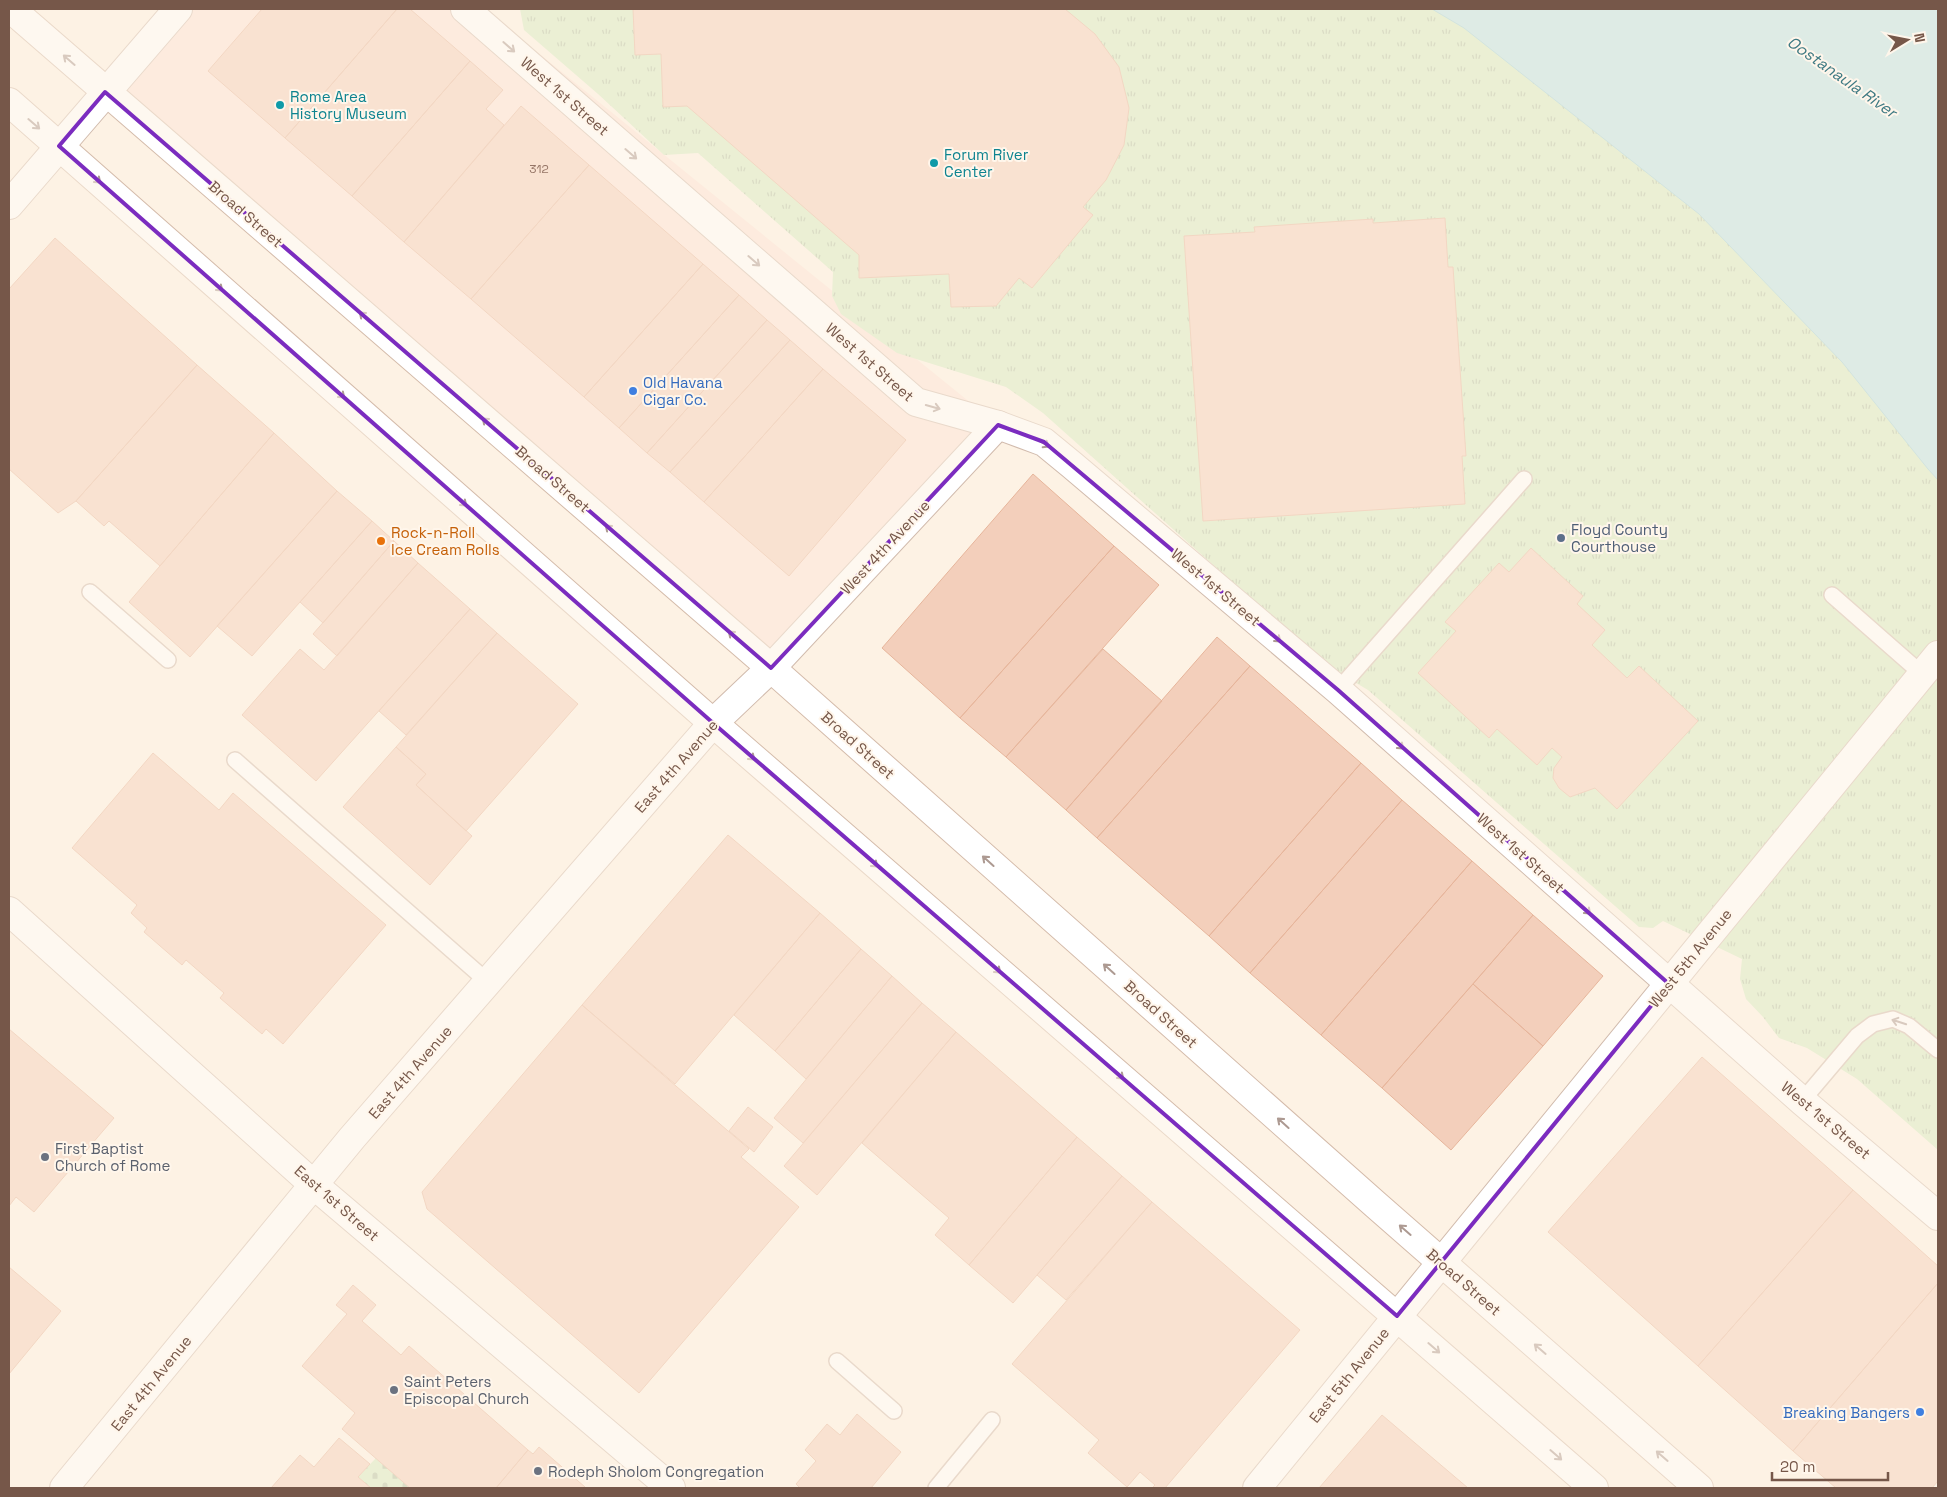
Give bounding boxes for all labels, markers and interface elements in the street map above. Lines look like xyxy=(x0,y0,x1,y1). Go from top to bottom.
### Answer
north arrow xyxy=(1882,15,1932,65)
water label: Oostanaula River xyxy=(1783,31,1902,124)
text: N xyxy=(1910,32,1929,44)
one-way arrow xyxy=(502,41,515,53)
street label: West 1st Street xyxy=(517,52,613,140)
one-way arrow xyxy=(62,54,75,65)
place label: Rome Area History Museum xyxy=(290,87,407,123)
marker: Rome Area History Museum xyxy=(274,99,286,111)
one-way arrow xyxy=(27,118,40,130)
place label: Forum River Center xyxy=(944,145,1029,181)
one-way arrow xyxy=(625,148,638,160)
marker: Forum River Center xyxy=(928,157,940,169)
house number: 312 xyxy=(529,161,549,177)
one-way arrow xyxy=(89,172,102,184)
street label: Broad Street xyxy=(205,177,287,252)
one-way arrow xyxy=(747,255,760,266)
one-way arrow xyxy=(211,280,224,292)
one-way arrow xyxy=(359,311,372,323)
street label: West 1st Street xyxy=(822,318,918,406)
place label: Old Havana Cigar Co. xyxy=(643,373,723,409)
marker: Old Havana Cigar Co. xyxy=(627,385,639,397)
one-way arrow xyxy=(332,388,345,399)
one-way arrow xyxy=(924,402,940,412)
one-way arrow xyxy=(482,418,495,429)
one-way arrow xyxy=(1036,438,1051,448)
street label: Broad Street xyxy=(512,442,594,517)
one-way arrow xyxy=(454,495,467,507)
street label: West 4th Avenue xyxy=(836,496,934,598)
place label: Floyd County Courthouse xyxy=(1571,520,1668,556)
place label: Rock-n-Roll Ice Cream Rolls xyxy=(391,523,500,559)
one-way arrow xyxy=(605,524,618,535)
marker: Floyd County Courthouse xyxy=(1555,532,1567,544)
marker: Rock-n-Roll Ice Cream Rolls xyxy=(375,535,387,547)
street label: West 1st Street xyxy=(1167,544,1265,630)
one-way arrow xyxy=(728,631,741,642)
one-way arrow xyxy=(1269,631,1282,643)
street label: Broad Street xyxy=(817,707,899,783)
street label: East 4th Avenue xyxy=(630,715,722,817)
one-way arrow xyxy=(1391,738,1404,749)
one-way arrow xyxy=(743,750,756,761)
street label: West 1st Street xyxy=(1473,809,1569,897)
one-way arrow xyxy=(981,855,994,867)
one-way arrow xyxy=(866,856,879,867)
one-way arrow xyxy=(1578,904,1591,915)
street label: West 5th Avenue xyxy=(1644,905,1736,1011)
one-way arrow xyxy=(989,962,1002,974)
one-way arrow xyxy=(1103,963,1116,974)
street label: Broad Street xyxy=(1120,976,1202,1052)
one-way arrow xyxy=(1891,1017,1907,1027)
street label: East 4th Avenue xyxy=(364,1021,456,1123)
one-way arrow xyxy=(1111,1069,1124,1080)
street label: West 1st Street xyxy=(1777,1077,1875,1163)
one-way arrow xyxy=(1277,1117,1290,1129)
place label: First Baptist Church of Rome xyxy=(55,1139,170,1175)
marker: First Baptist Church of Rome xyxy=(39,1151,51,1163)
street label: East 1st Street xyxy=(291,1161,383,1245)
one-way arrow xyxy=(1399,1225,1412,1236)
street label: Broad Street xyxy=(1423,1245,1505,1320)
street label: East 5th Avenue xyxy=(1305,1323,1393,1427)
street label: East 4th Avenue xyxy=(107,1331,195,1435)
one-way arrow xyxy=(1427,1342,1440,1354)
one-way arrow xyxy=(1534,1343,1547,1355)
place label: Saint Peters Episcopal Church xyxy=(404,1372,529,1408)
marker: Saint Peters Episcopal Church xyxy=(388,1384,400,1396)
place label: Breaking Bangers xyxy=(1783,1403,1910,1422)
marker: Breaking Bangers xyxy=(1914,1406,1926,1418)
one-way arrow xyxy=(1549,1449,1562,1460)
one-way arrow xyxy=(1656,1450,1669,1462)
scale bar xyxy=(1772,1450,1888,1482)
text: 20 m xyxy=(1780,1457,1815,1476)
place label: Rodeph Sholom Congregation xyxy=(548,1462,764,1481)
marker: Rodeph Sholom Congregation xyxy=(532,1465,544,1477)

